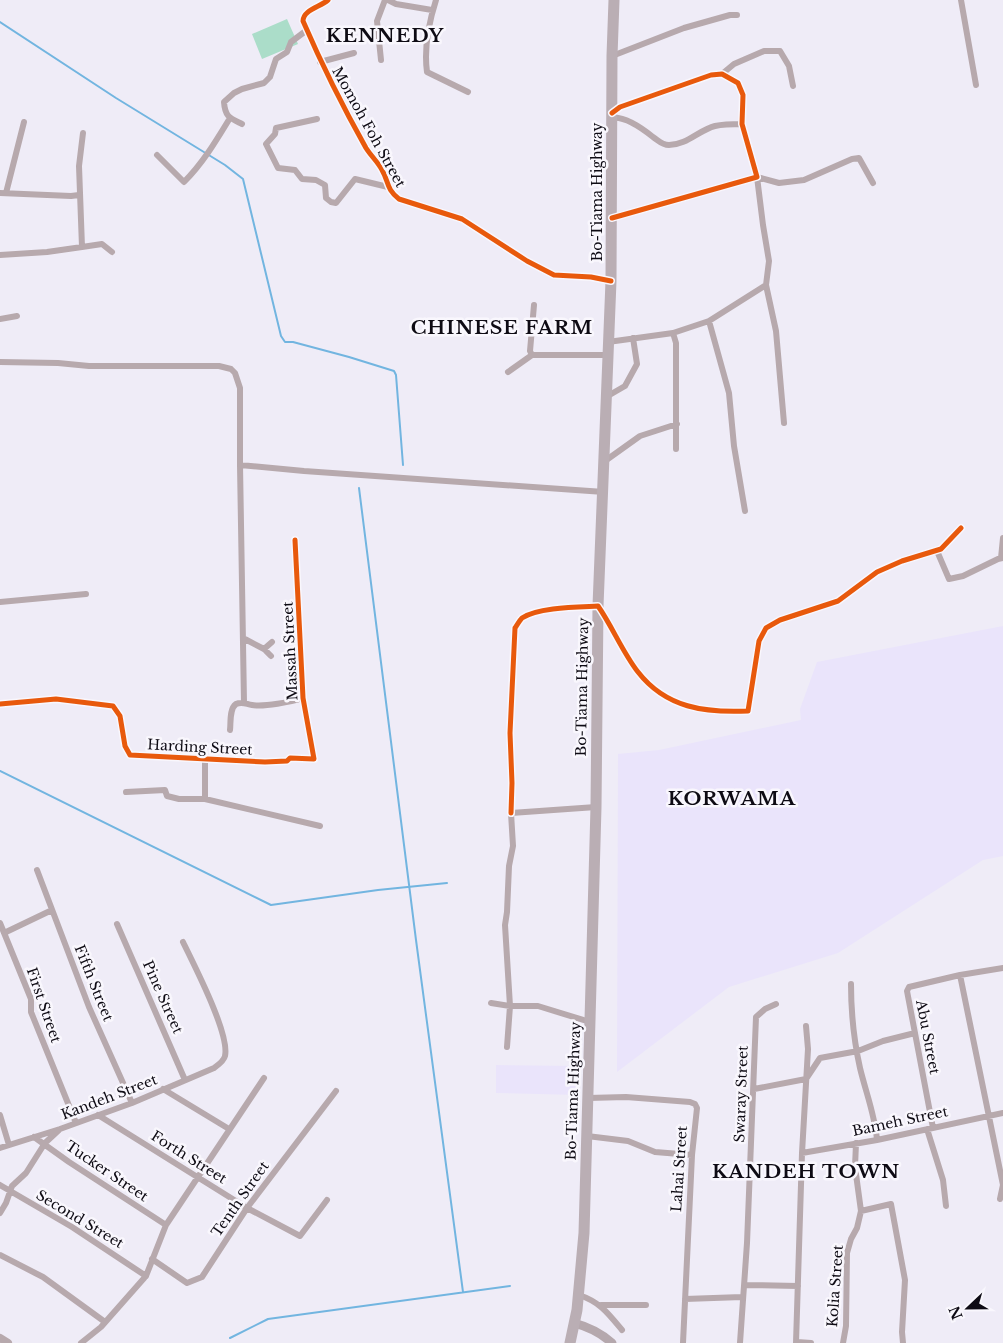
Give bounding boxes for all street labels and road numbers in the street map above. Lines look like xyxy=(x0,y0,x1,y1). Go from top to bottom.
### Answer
street label: Momoh Foh Street xyxy=(328,63,410,191)
street label: Bo-Tiama Highway xyxy=(588,123,606,261)
street label: Massah Street xyxy=(278,600,302,701)
street label: Bo-Tiama Highway xyxy=(572,617,592,757)
street label: Harding Street xyxy=(147,735,254,759)
street label: Fifth Street xyxy=(70,942,118,1025)
street label: Pine Street xyxy=(139,958,187,1037)
street label: First Street xyxy=(23,965,66,1046)
street label: Abu Street xyxy=(912,997,944,1076)
street label: Bo-Tiama Highway xyxy=(562,1021,584,1161)
street label: Swaray Street xyxy=(730,1044,752,1143)
street label: Kandeh Street xyxy=(58,1070,160,1124)
street label: Bameh Street xyxy=(851,1102,950,1140)
street label: Lahai Street xyxy=(667,1125,691,1213)
street label: Forth Street xyxy=(148,1127,231,1188)
street label: Tucker Street xyxy=(62,1137,152,1206)
street label: Tenth Street xyxy=(207,1157,273,1240)
street label: Second Street xyxy=(33,1186,128,1253)
street label: Kolia Street xyxy=(823,1243,847,1328)

